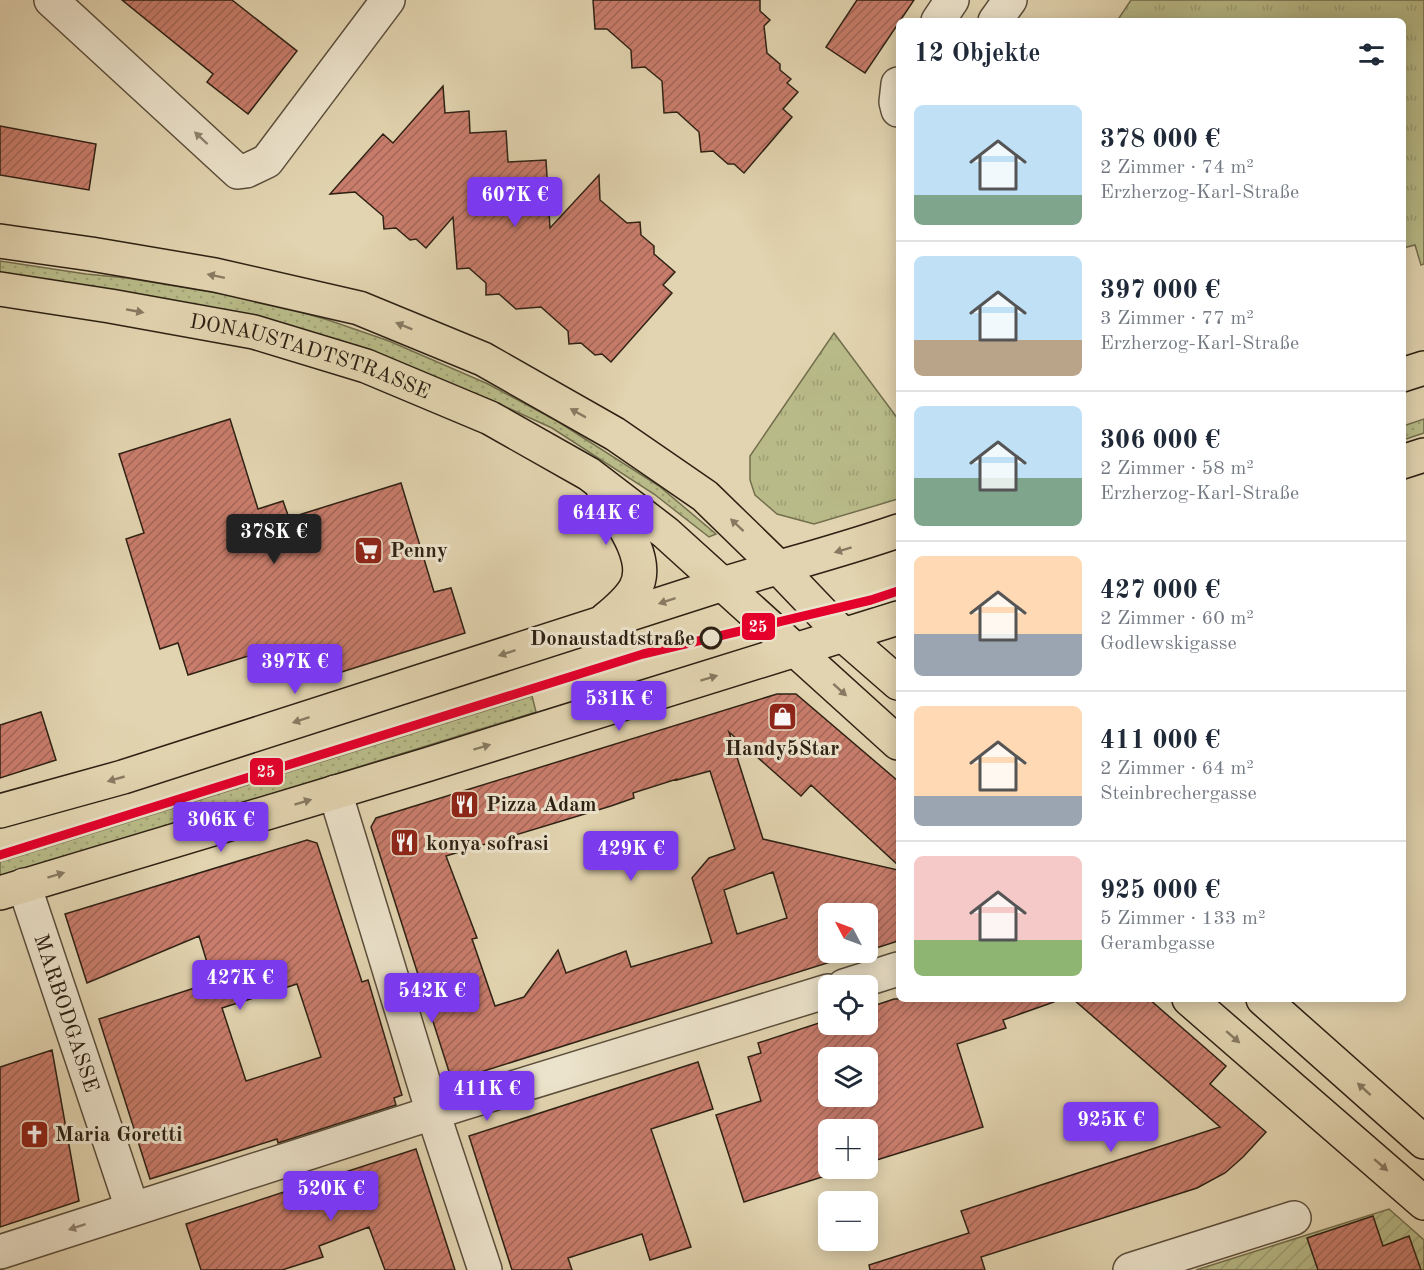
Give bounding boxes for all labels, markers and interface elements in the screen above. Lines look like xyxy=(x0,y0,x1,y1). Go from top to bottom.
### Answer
icon: filters xyxy=(1355,38,1388,71)
text: 12 Objekte xyxy=(914,41,1041,67)
text: 378 000 € xyxy=(1100,127,1220,153)
icon: home xyxy=(962,129,1034,201)
one-way arrow xyxy=(194,131,209,145)
text: 2 Zimmer · 74 m² xyxy=(1100,158,1254,178)
pin: 607K € xyxy=(466,177,564,228)
text: Erzherzog-Karl-Straße xyxy=(1100,183,1299,203)
text: 607K € xyxy=(481,186,549,206)
one-way arrow xyxy=(206,271,225,280)
text: 397 000 € xyxy=(1100,278,1220,304)
icon: home xyxy=(962,280,1034,352)
one-way arrow xyxy=(125,307,144,316)
text: 3 Zimmer · 77 m² xyxy=(1100,309,1254,329)
street label: DONAUSTADTSTRASSE xyxy=(188,312,433,404)
one-way arrow xyxy=(395,321,413,330)
text: Erzherzog-Karl-Straße xyxy=(1100,334,1299,354)
one-way arrow xyxy=(569,408,586,418)
text: 306 000 € xyxy=(1100,428,1220,454)
icon: home xyxy=(962,430,1034,502)
text: 2 Zimmer · 58 m² xyxy=(1100,459,1254,479)
text: Erzherzog-Karl-Straße xyxy=(1100,484,1299,504)
pin: 644K € xyxy=(557,495,655,546)
text: 644K € xyxy=(572,504,640,524)
pin: 378K € xyxy=(225,514,323,565)
one-way arrow xyxy=(730,519,744,533)
text: 378K € xyxy=(240,523,308,543)
supermarket icon: Penny xyxy=(353,534,385,566)
place label: Penny xyxy=(390,541,448,562)
one-way arrow xyxy=(834,546,852,555)
text: 427 000 € xyxy=(1100,578,1220,604)
icon: home xyxy=(962,580,1034,652)
one-way arrow xyxy=(658,597,676,607)
text: 2 Zimmer · 60 m² xyxy=(1100,609,1254,629)
line badge: 25 xyxy=(741,612,776,641)
text: 25 xyxy=(749,620,767,636)
marker: Donaustadtstraße xyxy=(700,627,722,649)
place label: Donaustadtstraße xyxy=(530,629,695,650)
text: Godlewskigasse xyxy=(1100,634,1237,654)
pin: 397K € xyxy=(246,644,344,695)
one-way arrow xyxy=(498,649,516,659)
text: 397K € xyxy=(261,653,329,673)
one-way arrow xyxy=(700,673,718,682)
pin: 531K € xyxy=(570,681,668,732)
one-way arrow xyxy=(832,683,847,697)
text: 531K € xyxy=(585,690,653,710)
shop icon: Handy5Star xyxy=(766,701,798,733)
one-way arrow xyxy=(292,715,310,725)
text: 411 000 € xyxy=(1100,728,1220,754)
icon: home xyxy=(962,730,1034,802)
place label: Handy5Star xyxy=(725,739,839,760)
one-way arrow xyxy=(473,742,491,751)
line badge: 25 xyxy=(249,757,284,786)
text: 2 Zimmer · 64 m² xyxy=(1100,759,1254,779)
text: 25 xyxy=(257,765,275,781)
one-way arrow xyxy=(107,775,125,784)
text: Steinbrechergasse xyxy=(1100,784,1257,804)
restaurant icon: Pizza Adam xyxy=(449,788,481,820)
place label: Pizza Adam xyxy=(486,795,597,816)
one-way arrow xyxy=(294,797,312,806)
pin: 306K € xyxy=(172,802,270,853)
text: 306K € xyxy=(187,811,255,831)
restaurant icon: konya sofrasi xyxy=(389,827,421,859)
pin: 429K € xyxy=(582,831,680,882)
place label: konya sofrasi xyxy=(426,834,549,855)
text: 429K € xyxy=(597,840,665,860)
one-way arrow xyxy=(47,870,65,879)
text: 925 000 € xyxy=(1100,878,1220,904)
icon: home xyxy=(962,880,1034,952)
north arrow xyxy=(818,903,878,963)
map controls xyxy=(818,903,878,1251)
text: 5 Zimmer · 133 m² xyxy=(1100,909,1265,929)
street label: MARBODGASSE xyxy=(29,932,102,1095)
text: Gerambgasse xyxy=(1100,934,1215,954)
pin: 427K € xyxy=(191,960,289,1011)
text: 427K € xyxy=(206,969,274,989)
pin: 542K € xyxy=(383,973,481,1024)
button: locate xyxy=(818,975,878,1035)
text: 542K € xyxy=(398,982,466,1002)
one-way arrow xyxy=(1225,1030,1240,1043)
button: layers xyxy=(818,1047,878,1107)
pin: 411K € xyxy=(438,1071,536,1122)
text: 411K € xyxy=(453,1080,521,1100)
one-way arrow xyxy=(1357,1082,1372,1096)
pin: 925K € xyxy=(1062,1102,1160,1153)
text: 925K € xyxy=(1077,1111,1145,1131)
church icon: Maria Goretti xyxy=(18,1118,50,1150)
button: + xyxy=(818,1119,878,1179)
place label: Maria Goretti xyxy=(55,1125,182,1146)
one-way arrow xyxy=(1373,1158,1388,1171)
pin: 520K € xyxy=(282,1171,380,1222)
text: 520K € xyxy=(297,1180,365,1200)
button: − xyxy=(818,1191,878,1251)
one-way arrow xyxy=(68,1222,86,1232)

